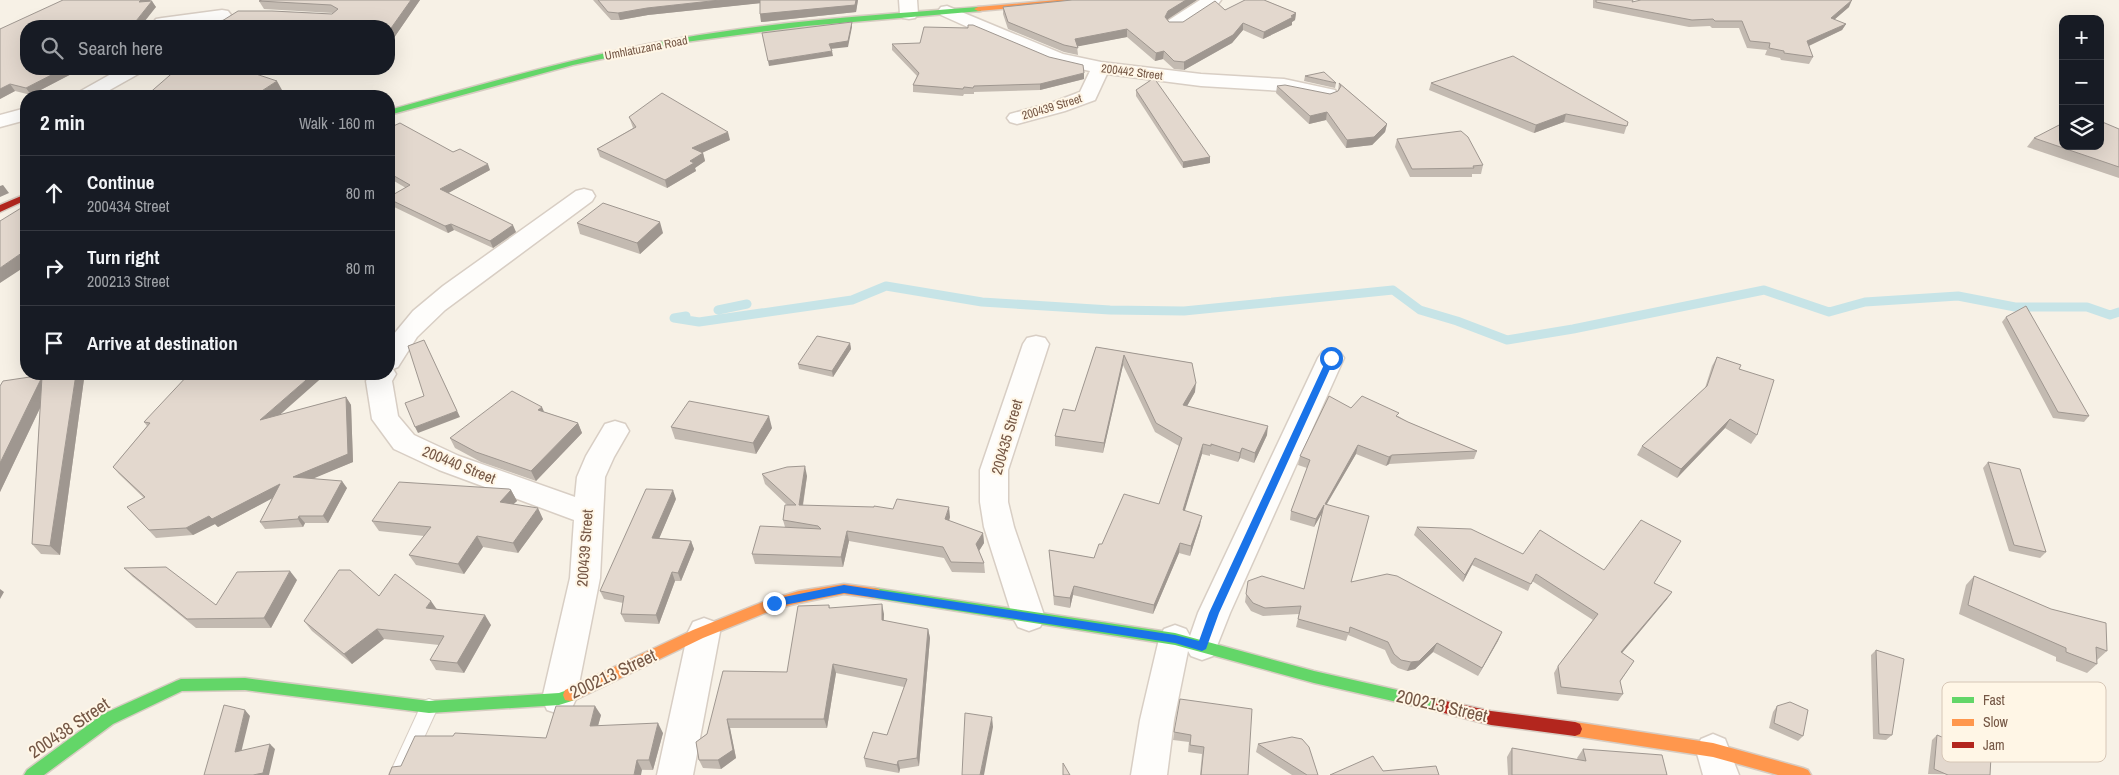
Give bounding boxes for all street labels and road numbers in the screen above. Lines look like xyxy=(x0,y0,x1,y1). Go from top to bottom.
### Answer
street label: Umhlatuzana Road xyxy=(603,32,689,64)
street label: 200442 Street xyxy=(1100,60,1164,84)
street label: 200439 Street xyxy=(1020,90,1084,124)
street label: 200435 Street xyxy=(986,396,1027,477)
street label: 200440 Street xyxy=(419,440,499,489)
street label: 200439 Street xyxy=(571,508,598,587)
street label: 200213 Street xyxy=(565,643,660,704)
street label: 200213 Street xyxy=(1394,683,1490,728)
street label: 200438 Street xyxy=(23,691,114,764)

